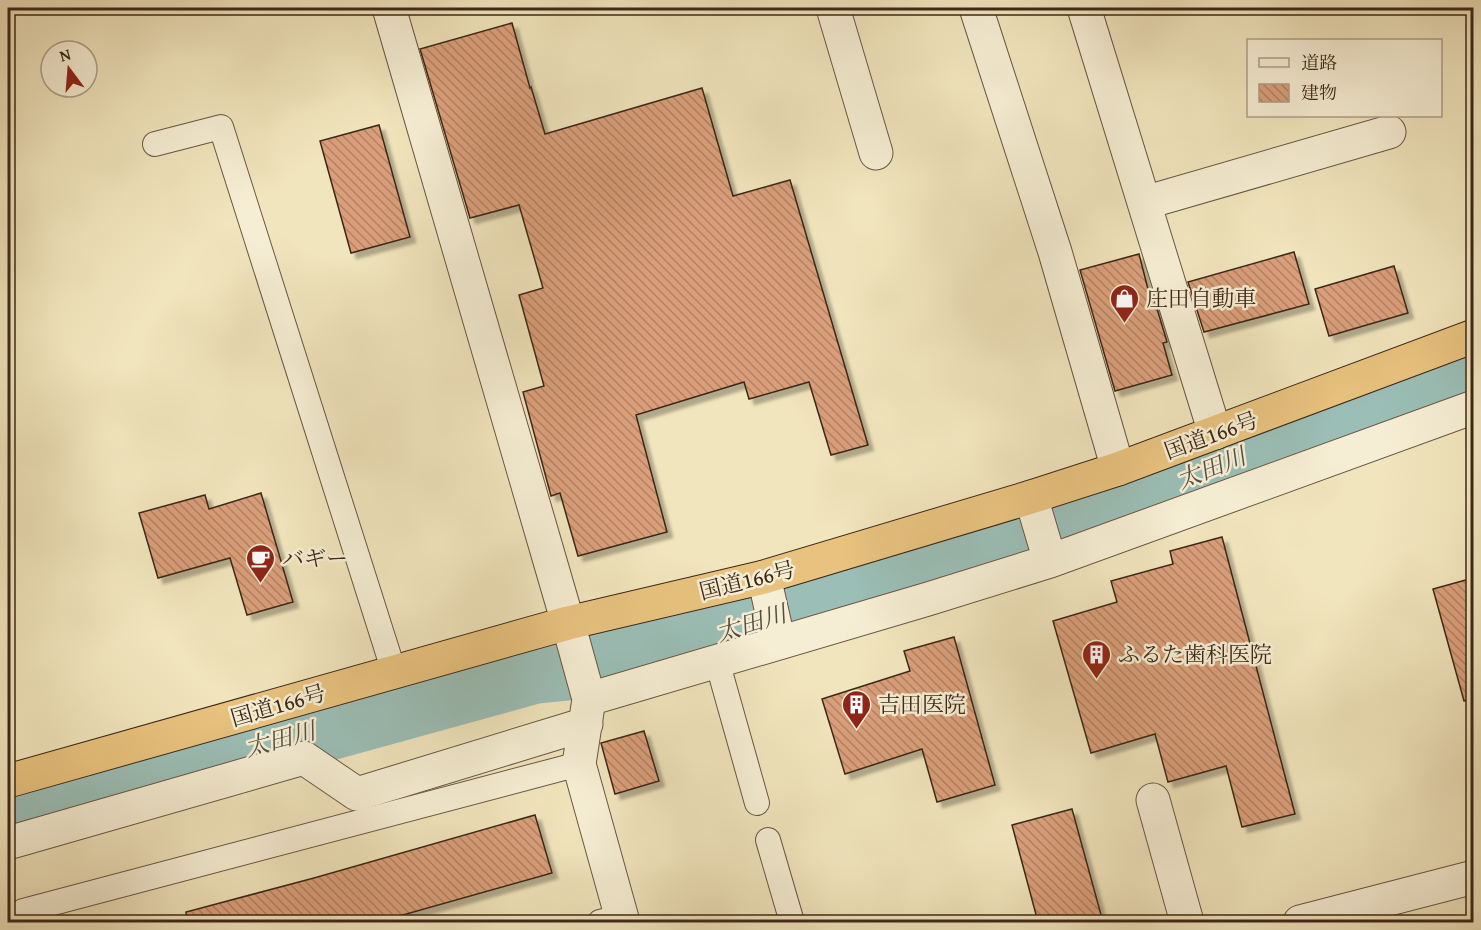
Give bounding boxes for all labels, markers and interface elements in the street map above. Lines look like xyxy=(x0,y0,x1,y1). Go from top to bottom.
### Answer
north arrow xyxy=(39,39,99,99)
legend xyxy=(1247,39,1442,117)
text: N xyxy=(56,41,74,68)
text: 道路 xyxy=(1301,49,1337,76)
text: 建物 xyxy=(1301,79,1337,106)
shop icon: 庄田自動車 xyxy=(1109,282,1141,324)
place label: 庄田自動車 xyxy=(1146,282,1256,314)
street label: 国道166号 xyxy=(1160,403,1262,467)
water label: 太田川 xyxy=(1171,437,1254,498)
cafe icon: バギー xyxy=(245,542,277,584)
place label: バギー xyxy=(282,542,348,574)
street label: 国道166号 xyxy=(696,553,798,607)
water label: 太田川 xyxy=(711,595,793,650)
building icon: ふるた歯科医院 xyxy=(1081,638,1113,680)
place label: ふるた歯科医院 xyxy=(1118,638,1272,670)
street label: 国道166号 xyxy=(227,676,329,734)
building icon: 吉田医院 xyxy=(841,688,873,730)
place label: 吉田医院 xyxy=(878,688,966,720)
water label: 太田川 xyxy=(241,712,322,765)

